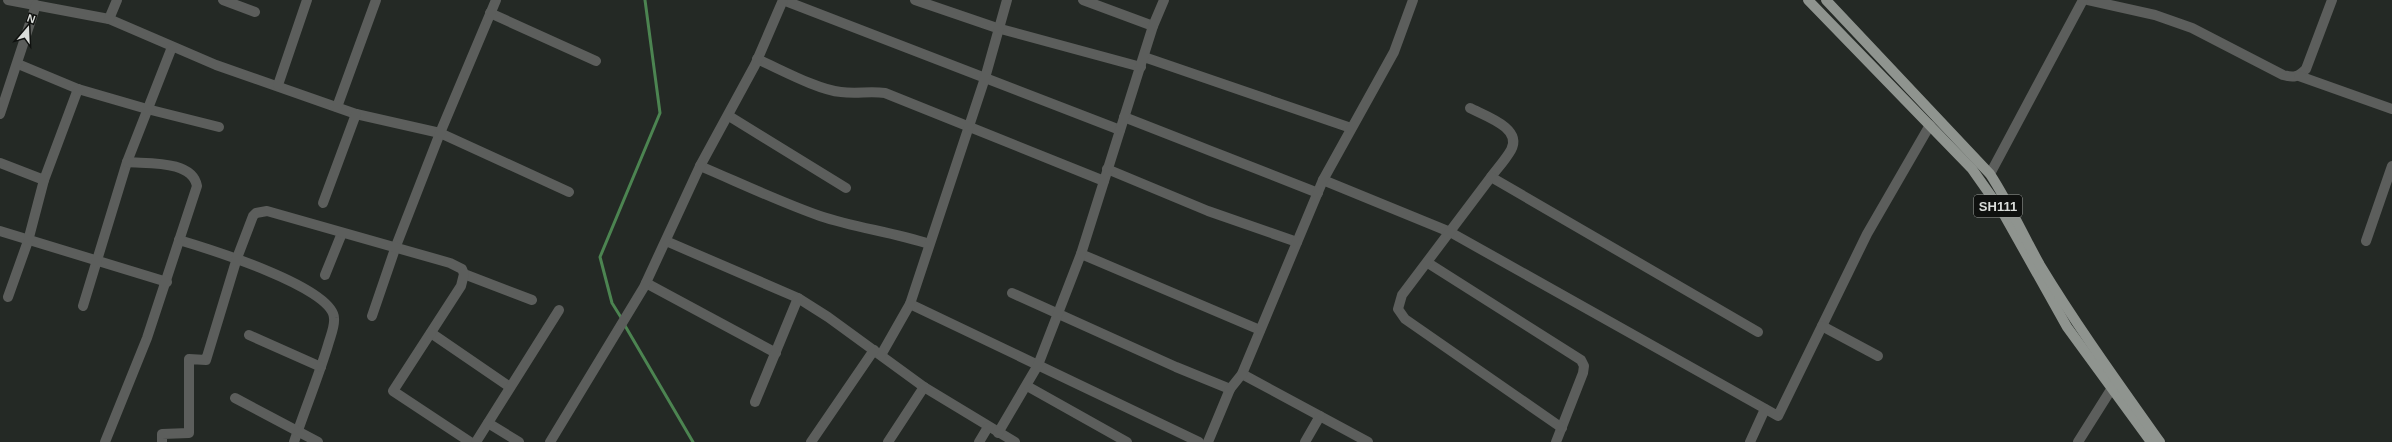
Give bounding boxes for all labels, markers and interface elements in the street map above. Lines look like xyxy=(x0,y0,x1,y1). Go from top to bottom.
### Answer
north arrow xyxy=(8,8,48,48)
text: N xyxy=(26,12,37,26)
road number: SH111 xyxy=(1974,195,2022,217)

